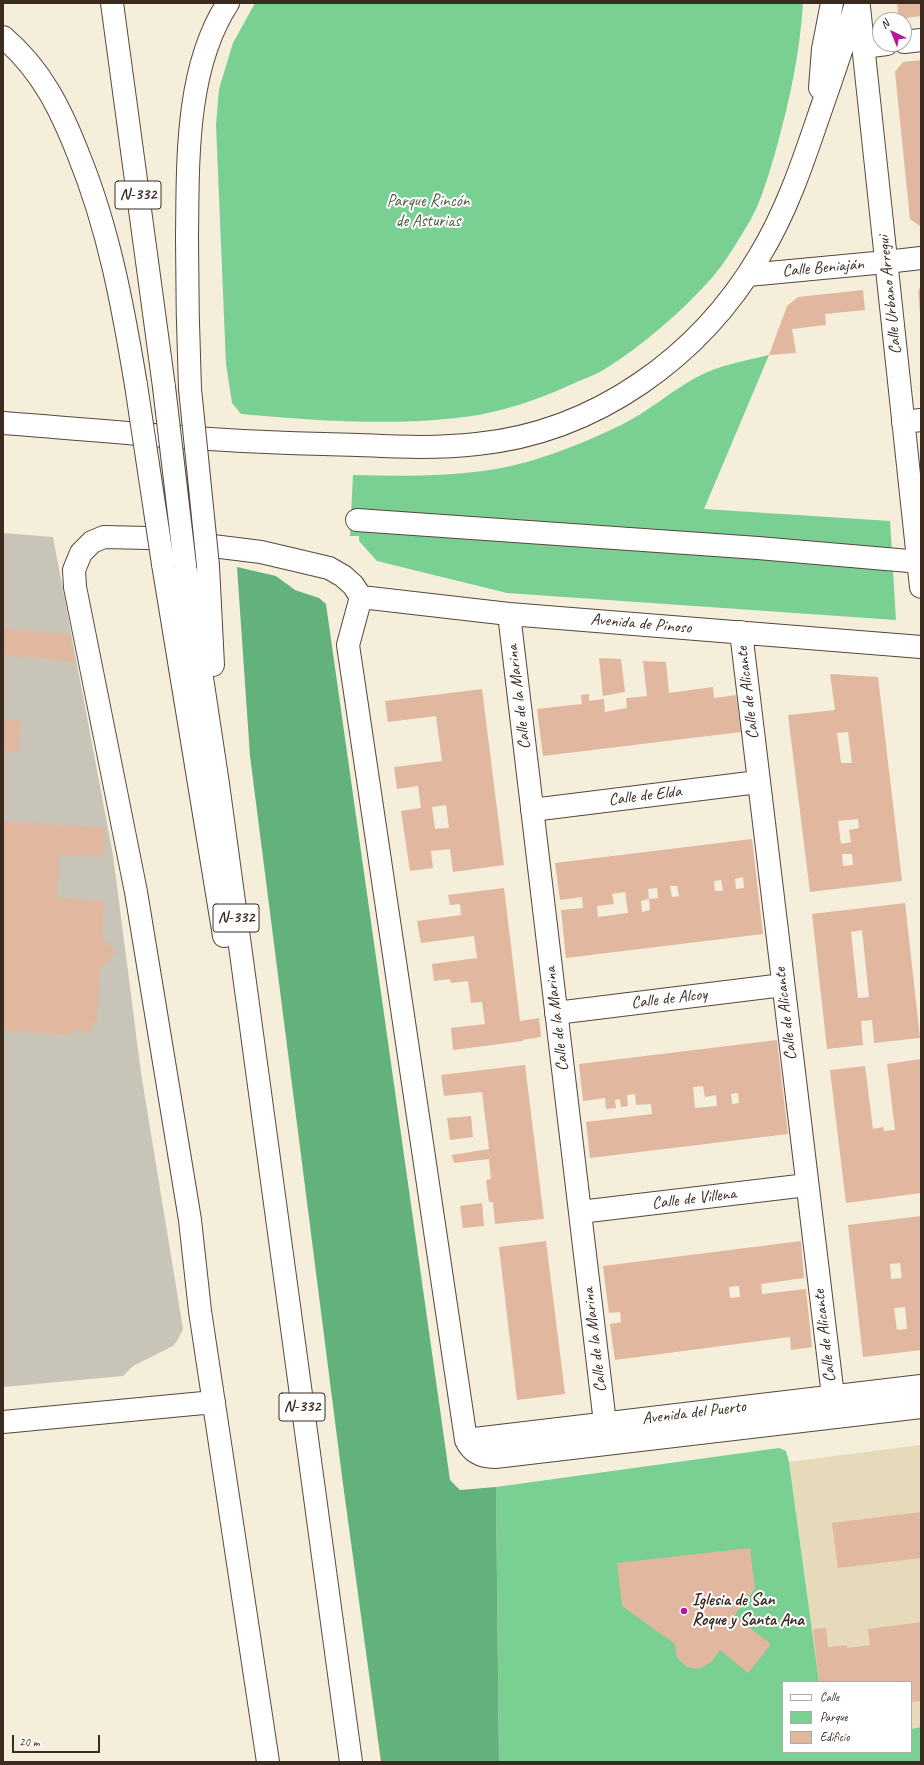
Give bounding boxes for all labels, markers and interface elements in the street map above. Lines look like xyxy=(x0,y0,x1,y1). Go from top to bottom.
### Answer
north arrow xyxy=(872,12,912,52)
text: N xyxy=(877,17,892,31)
road number: N-332 xyxy=(115,181,161,209)
park label: Parque Rincón de Asturias xyxy=(387,192,469,232)
street label: Calle Urbano Arregui xyxy=(874,234,906,356)
street label: Calle Beniaján xyxy=(781,254,865,282)
street label: Avenida de Pinoso xyxy=(590,609,692,639)
street label: Calle de la Marina xyxy=(502,644,536,750)
street label: Calle de Alicante xyxy=(732,645,764,741)
street label: Calle de Elda xyxy=(607,781,683,811)
road number: N-332 xyxy=(213,904,259,932)
street label: Calle de la Marina xyxy=(540,966,574,1072)
street label: Calle de Alicante xyxy=(770,966,802,1062)
street label: Calle de Alcoy xyxy=(630,984,708,1014)
street label: Calle de Villena xyxy=(651,1184,737,1214)
street label: Calle de la Marina xyxy=(578,1287,612,1393)
street label: Calle de Alicante xyxy=(809,1288,841,1384)
road number: N-332 xyxy=(279,1393,325,1421)
street label: Avenida del Puerto xyxy=(641,1397,747,1429)
place label: Iglesia de San Roque y Santa Ana xyxy=(692,1591,804,1631)
marker: Iglesia de San Roque y Santa Ana xyxy=(679,1606,689,1616)
legend xyxy=(782,1681,912,1753)
text: Calle xyxy=(820,1689,839,1705)
text: Parque xyxy=(820,1709,848,1725)
scale bar xyxy=(14,1727,102,1753)
text: Edificio xyxy=(820,1729,850,1745)
text: 20 m xyxy=(19,1734,39,1750)

